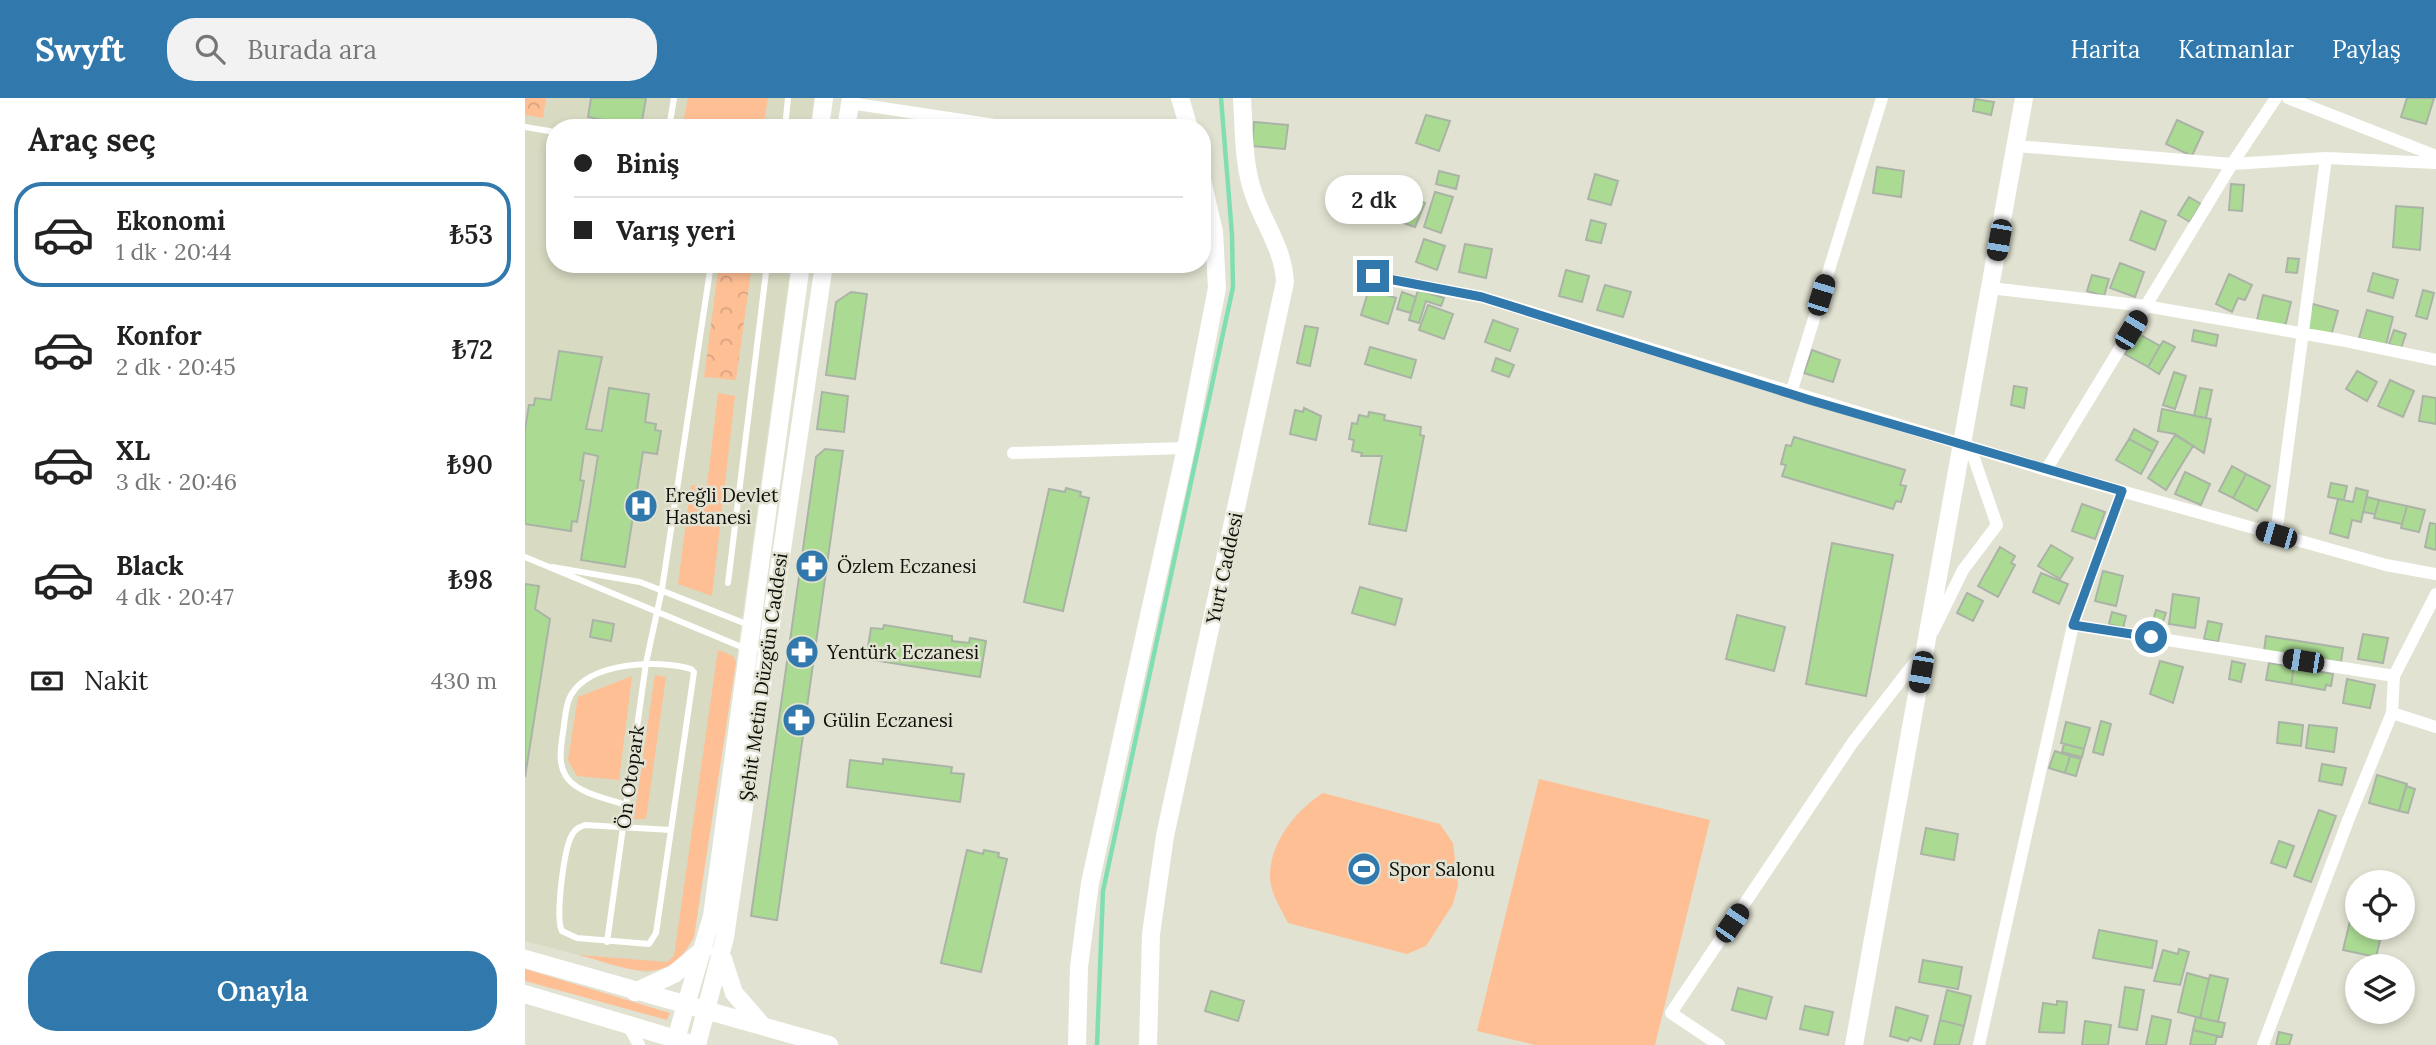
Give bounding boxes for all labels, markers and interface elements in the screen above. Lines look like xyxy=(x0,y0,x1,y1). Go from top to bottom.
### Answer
search box xyxy=(167,18,657,81)
text: Swyft xyxy=(35,28,125,70)
icon: search xyxy=(191,30,229,68)
text: Burada ara xyxy=(247,33,377,66)
text: Harita xyxy=(2071,34,2140,65)
text: Katmanlar xyxy=(2178,34,2294,65)
text: Paylaş xyxy=(2332,34,2401,65)
text: Araç seç xyxy=(28,119,156,160)
text: Biniş xyxy=(616,147,679,180)
callout: 2 dk xyxy=(1324,174,1422,223)
text: 2 dk xyxy=(1351,185,1397,214)
icon: car xyxy=(32,203,95,266)
text: Ekonomi xyxy=(116,204,225,237)
text: Varış yeri xyxy=(616,214,735,247)
car xyxy=(1986,217,2013,263)
text: ₺53 xyxy=(449,218,493,251)
text: 1 dk · 20:44 xyxy=(116,237,232,266)
route end xyxy=(1357,260,1389,292)
car xyxy=(1805,272,1838,318)
car xyxy=(2112,307,2151,353)
icon: car xyxy=(32,318,95,381)
text: Konfor xyxy=(116,319,202,352)
text: ₺72 xyxy=(452,333,493,366)
text: 2 dk · 20:45 xyxy=(116,352,236,381)
icon: car xyxy=(32,433,95,496)
text: XL xyxy=(116,434,150,467)
text: ₺90 xyxy=(447,448,493,481)
text: 3 dk · 20:46 xyxy=(116,467,237,496)
place label: Ereğli Devlet Hastanesi xyxy=(665,483,779,529)
hospital icon: Ereğli Devlet Hastanesi xyxy=(622,487,660,525)
street label: Yurt Caddesi xyxy=(1200,510,1248,627)
car xyxy=(2253,519,2300,551)
pharmacy icon: Özlem Eczanesi xyxy=(793,547,831,585)
icon: car xyxy=(32,548,95,611)
text: Black xyxy=(116,549,184,582)
street label: Şehit Metin Düzgün Caddesi xyxy=(734,551,792,803)
place label: Özlem Eczanesi xyxy=(837,554,977,578)
text: ₺98 xyxy=(448,563,493,596)
text: 4 dk · 20:47 xyxy=(116,582,234,611)
route start xyxy=(2135,621,2167,653)
pharmacy icon: Yentürk Eczanesi xyxy=(783,633,821,671)
place label: Yentürk Eczanesi xyxy=(826,640,979,664)
car xyxy=(2281,647,2326,675)
car xyxy=(1908,649,1935,695)
icon: cash xyxy=(28,662,66,700)
text: Nakit xyxy=(84,664,148,697)
text: 430 m xyxy=(431,666,497,695)
pharmacy icon: Gülin Eczanesi xyxy=(780,701,818,739)
place label: Gülin Eczanesi xyxy=(823,708,953,732)
street label: Ön Otopark xyxy=(611,723,649,830)
sports icon: Spor Salonu xyxy=(1345,850,1383,888)
place label: Spor Salonu xyxy=(1389,857,1495,881)
map controls xyxy=(2345,870,2415,1024)
button: locate xyxy=(2345,870,2415,940)
car xyxy=(1712,900,1753,946)
button: Onayla xyxy=(28,951,497,1031)
button: layers xyxy=(2345,954,2415,1024)

